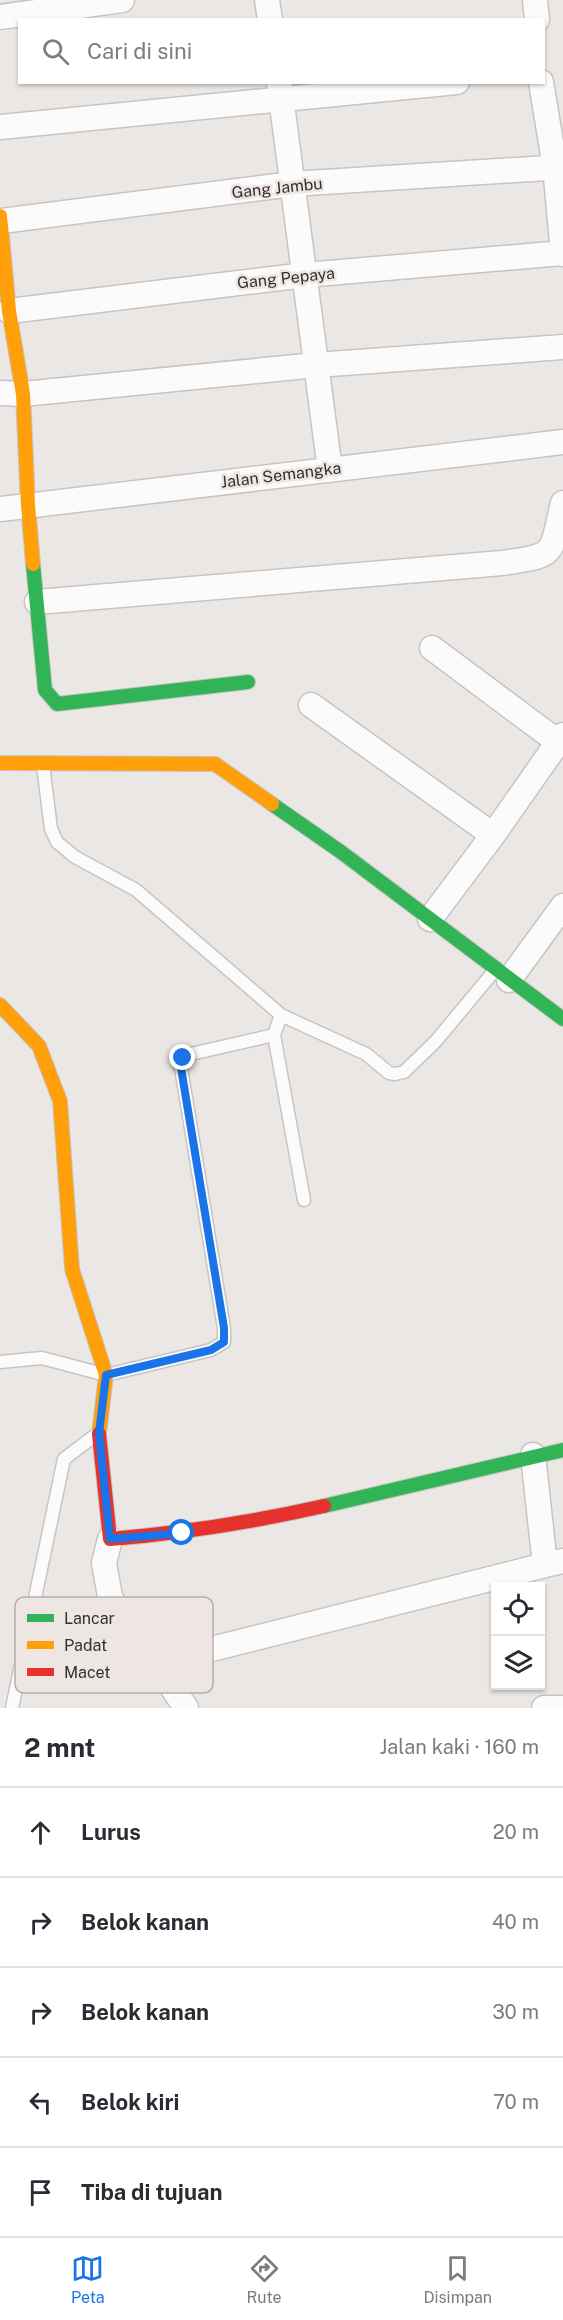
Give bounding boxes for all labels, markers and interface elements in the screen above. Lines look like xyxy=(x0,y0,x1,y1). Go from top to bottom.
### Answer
search box xyxy=(18,18,545,84)
icon: search xyxy=(39,35,72,68)
text: Cari di sini xyxy=(87,38,192,64)
street label: Gang Jambu xyxy=(231,174,323,202)
street label: Gang Pepaya xyxy=(236,263,336,293)
street label: Jalan Semangka xyxy=(220,458,342,492)
route end xyxy=(169,1044,195,1070)
route start xyxy=(168,1519,194,1545)
map controls xyxy=(491,1582,545,1690)
button: locate xyxy=(491,1582,545,1636)
legend xyxy=(15,1597,213,1693)
text: Lancar xyxy=(64,1609,115,1628)
text: Padat xyxy=(64,1636,107,1655)
button: layers xyxy=(491,1636,545,1690)
text: Macet xyxy=(64,1663,111,1682)
text: 2 mnt xyxy=(24,1732,95,1763)
text: Jalan kaki · 160 m xyxy=(380,1735,539,1759)
icon: ahead xyxy=(24,1816,57,1849)
text: Lurus xyxy=(81,1819,141,1845)
text: 20 m xyxy=(493,1820,539,1844)
icon: right xyxy=(24,1906,57,1939)
text: Belok kanan xyxy=(81,1909,209,1935)
text: 40 m xyxy=(492,1910,539,1934)
icon: right xyxy=(24,1996,57,2029)
text: Belok kanan xyxy=(81,1999,209,2025)
text: 30 m xyxy=(492,2000,539,2024)
icon: left xyxy=(24,2086,57,2119)
text: Belok kiri xyxy=(81,2089,179,2115)
text: 70 m xyxy=(493,2090,539,2114)
icon: arrive xyxy=(24,2176,57,2209)
text: Tiba di tujuan xyxy=(81,2179,222,2205)
tab: Peta xyxy=(71,2252,105,2307)
tab: Rute xyxy=(247,2252,282,2307)
tab: Disimpan xyxy=(423,2252,492,2307)

